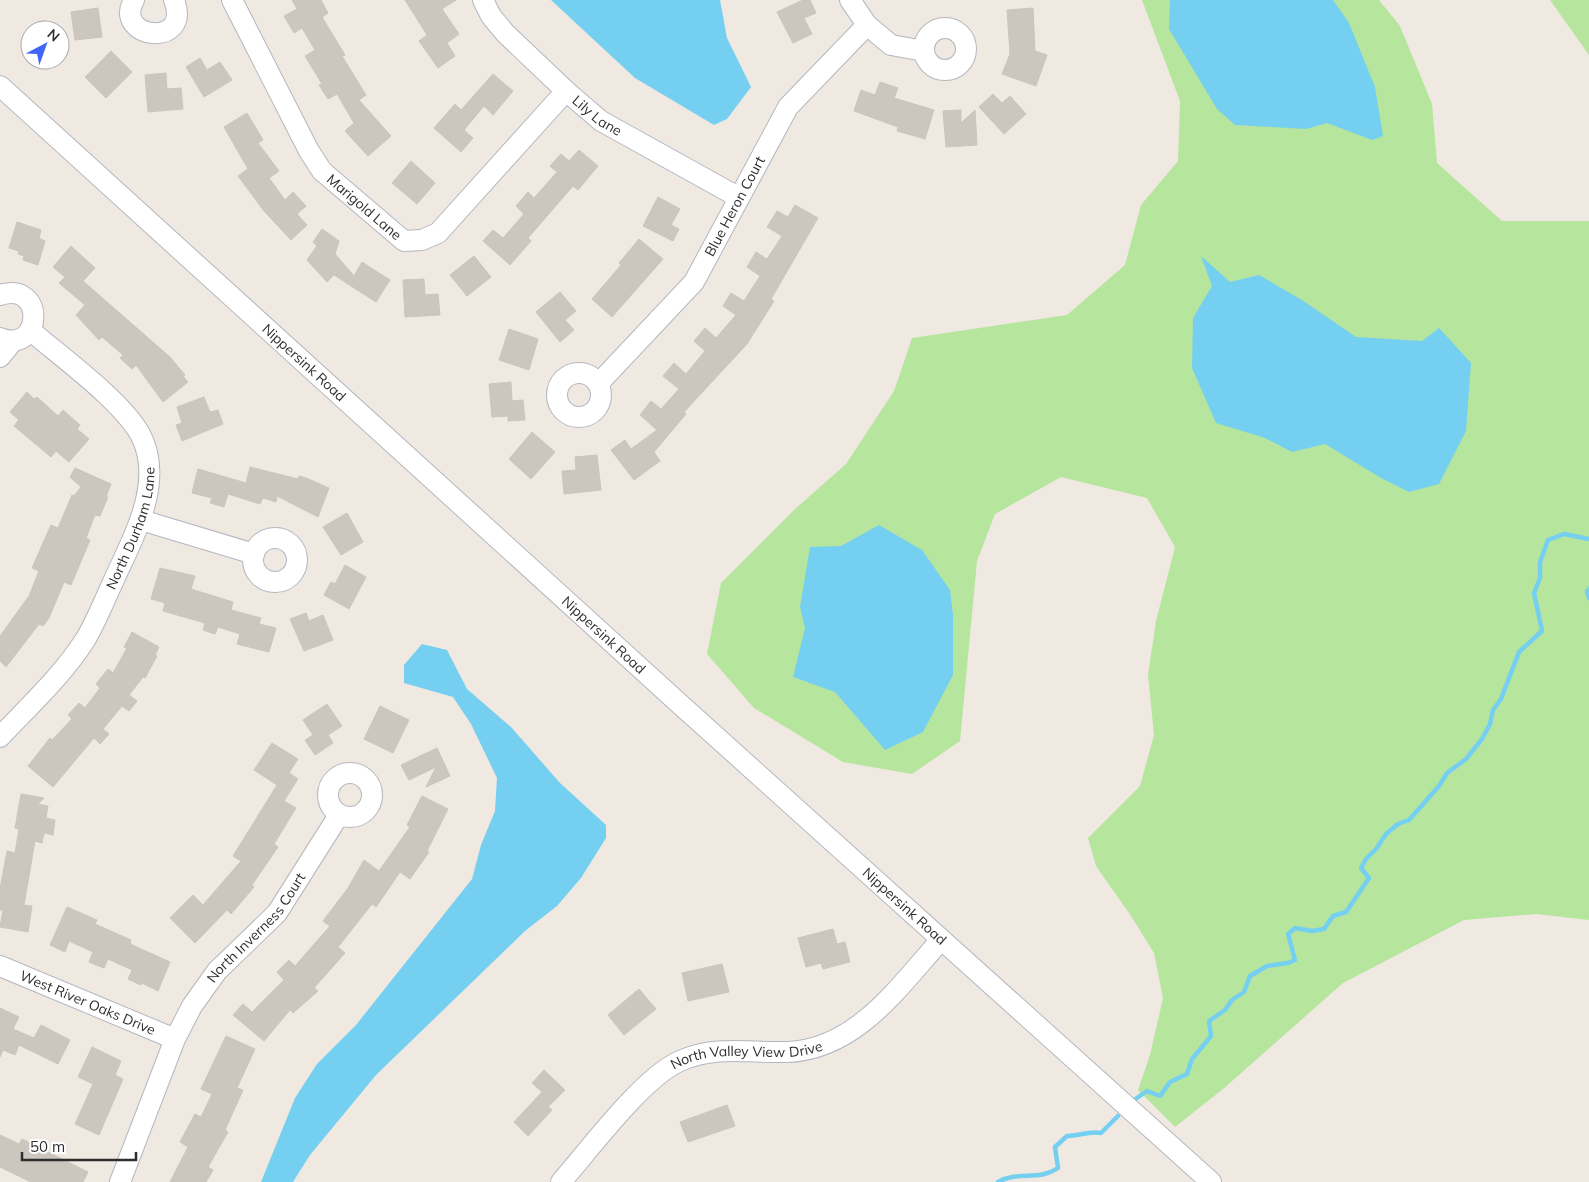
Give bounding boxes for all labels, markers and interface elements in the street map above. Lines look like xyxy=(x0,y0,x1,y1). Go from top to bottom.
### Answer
north arrow xyxy=(20,20,70,70)
text: N xyxy=(44,25,63,45)
street label: Lily Lane xyxy=(569,91,625,140)
street label: Blue Heron Court xyxy=(700,153,769,259)
street label: Marigold Lane xyxy=(323,170,405,244)
street label: Nippersink Road xyxy=(258,320,350,405)
street label: North Durham Lane xyxy=(102,467,158,592)
street label: Nippersink Road xyxy=(558,592,649,678)
street label: Nippersink Road xyxy=(859,864,950,949)
street label: North Inverness Court xyxy=(203,869,309,986)
street label: West River Oaks Drive xyxy=(17,966,158,1039)
street label: North Valley View Drive xyxy=(667,1037,825,1073)
scale bar xyxy=(22,1130,136,1162)
text: 50 m xyxy=(30,1137,65,1156)

